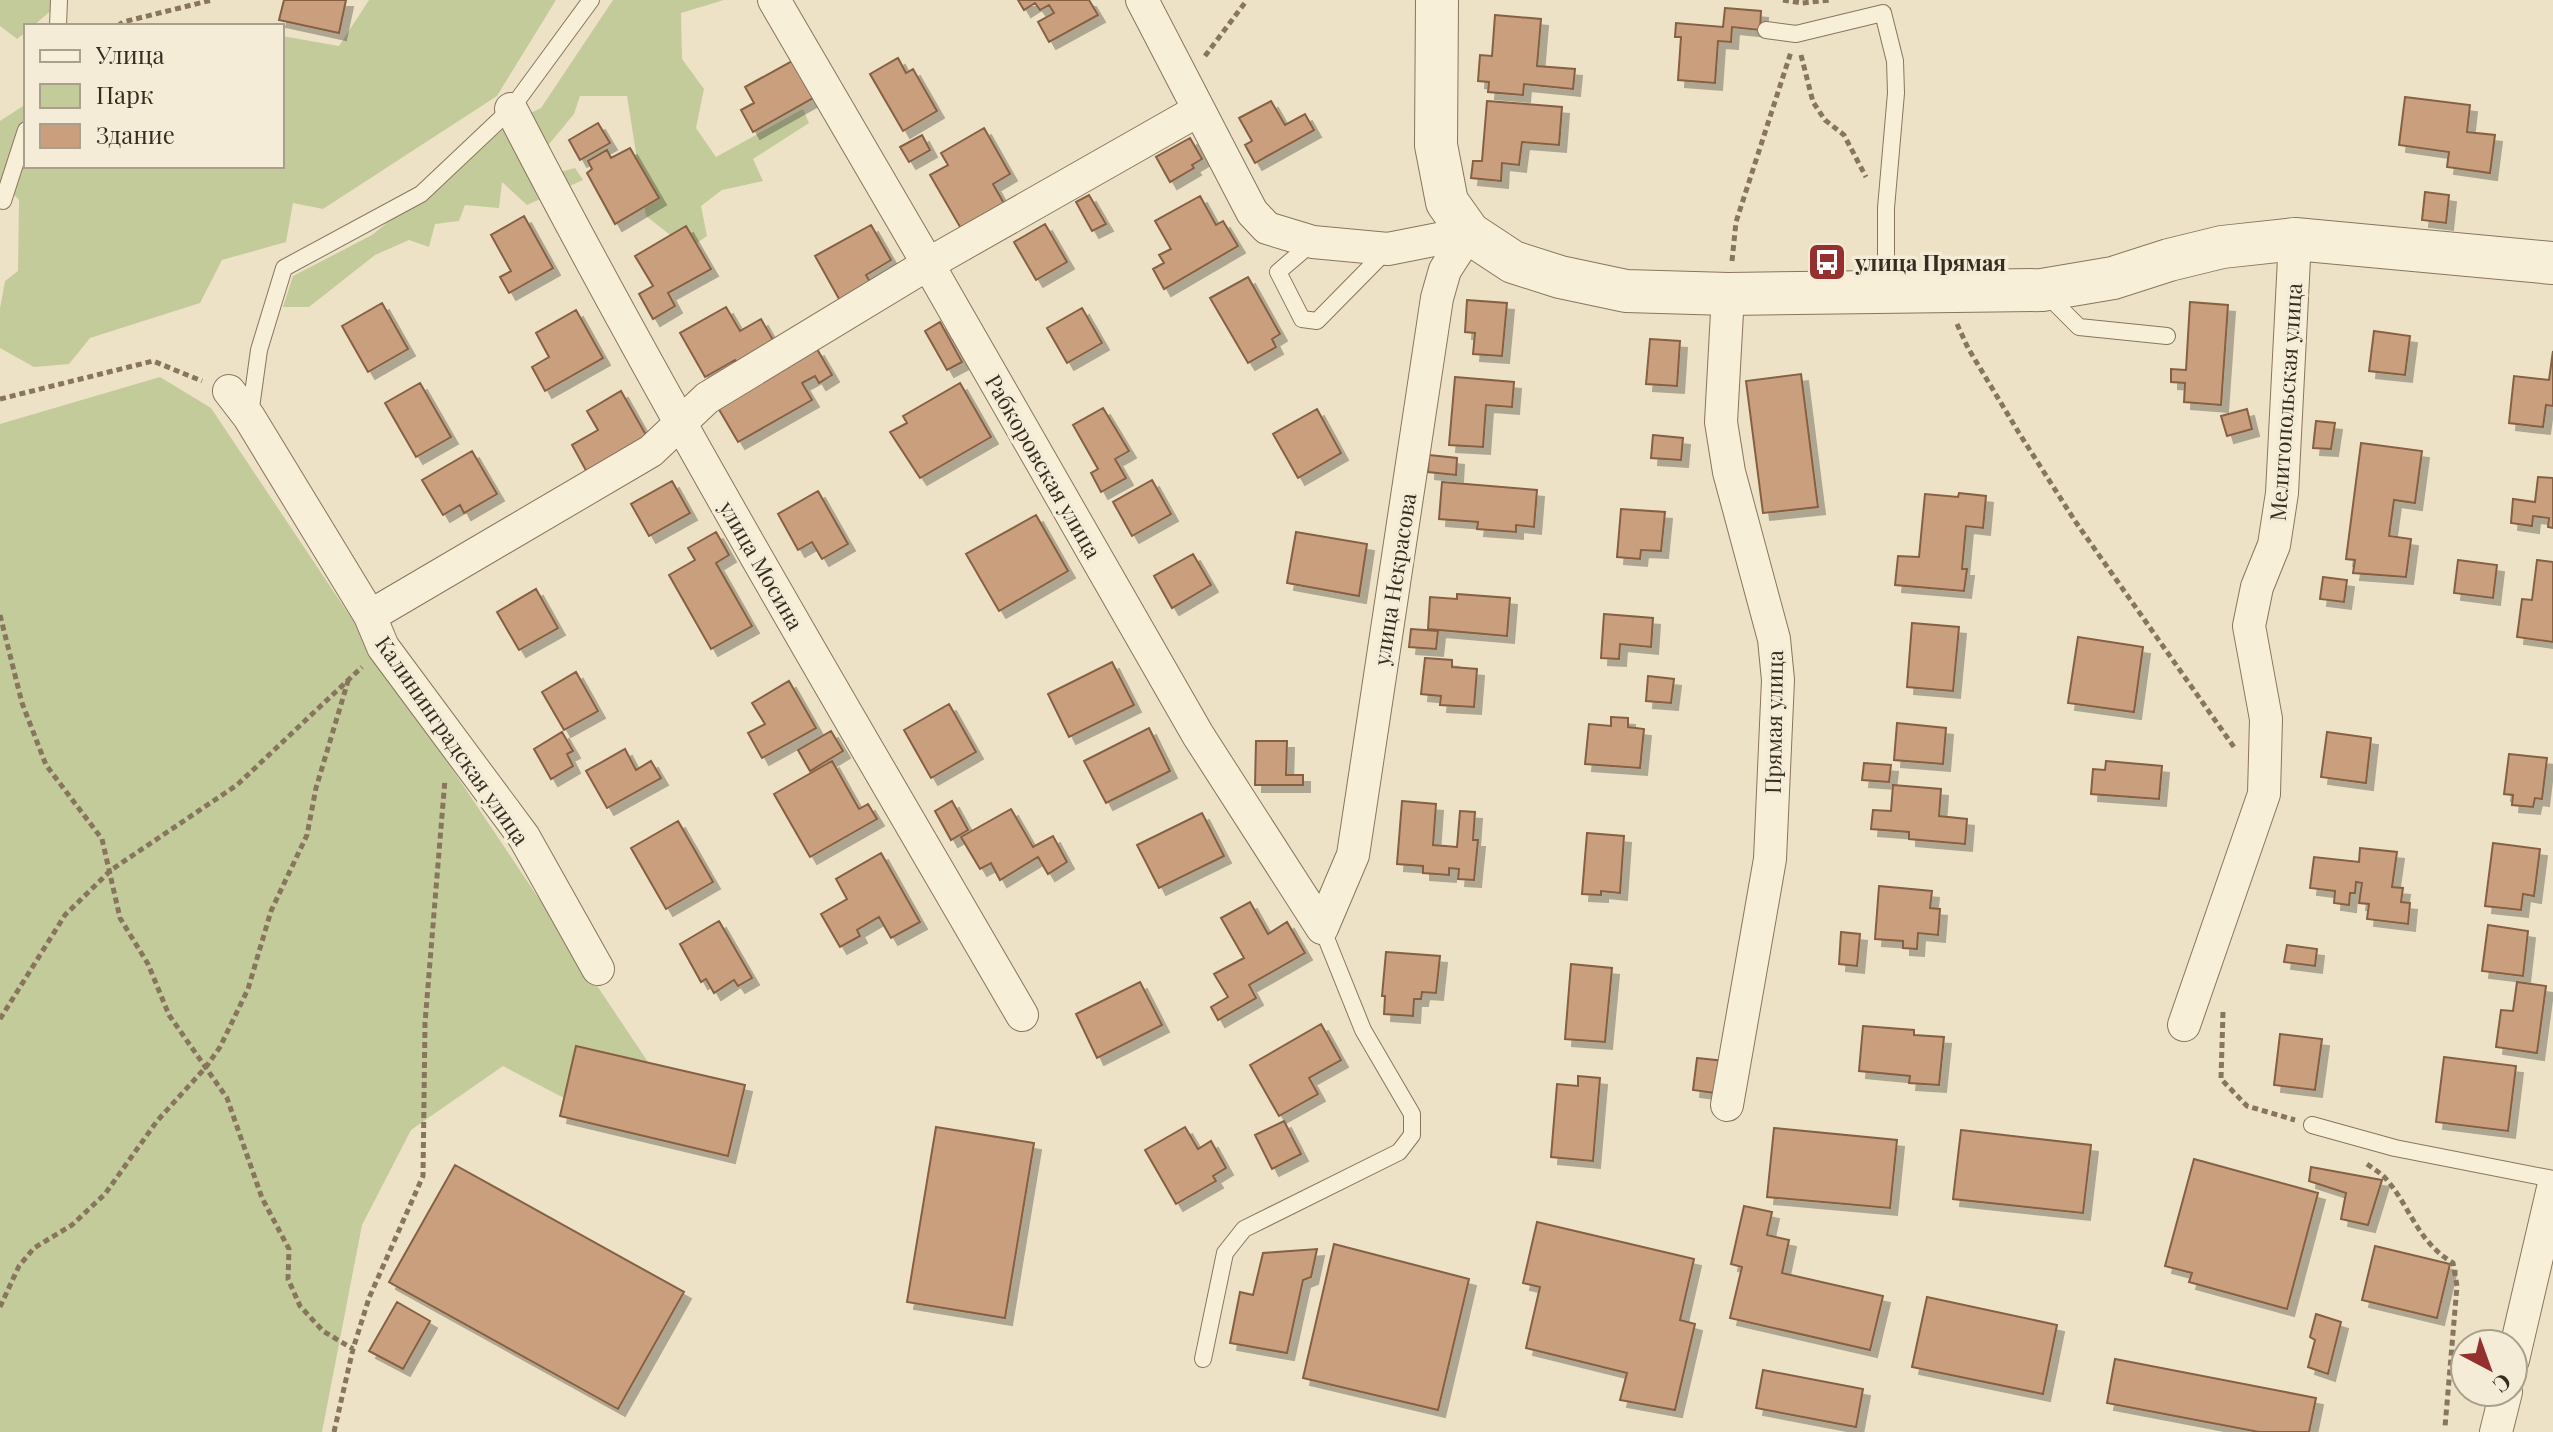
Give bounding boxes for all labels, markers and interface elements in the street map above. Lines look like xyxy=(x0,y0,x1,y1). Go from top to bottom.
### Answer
legend xyxy=(24,24,284,168)
text: Улица xyxy=(95,38,165,70)
text: Парк xyxy=(96,78,154,110)
text: Здание xyxy=(96,118,175,150)
bus stop icon: улица Прямая xyxy=(1806,241,1848,283)
place label: улица Прямая xyxy=(1854,247,2006,277)
street label: Мелитопольская улица xyxy=(2262,282,2308,522)
street label: Рабкоровская улица xyxy=(979,368,1109,564)
street label: улица Некрасова xyxy=(1365,491,1422,668)
street label: улица Мосина xyxy=(712,494,811,635)
street label: Калининградская улица xyxy=(369,629,537,851)
street label: Прямая улица xyxy=(1757,650,1789,794)
north arrow xyxy=(2449,1328,2529,1408)
text: С xyxy=(2487,1367,2518,1400)

